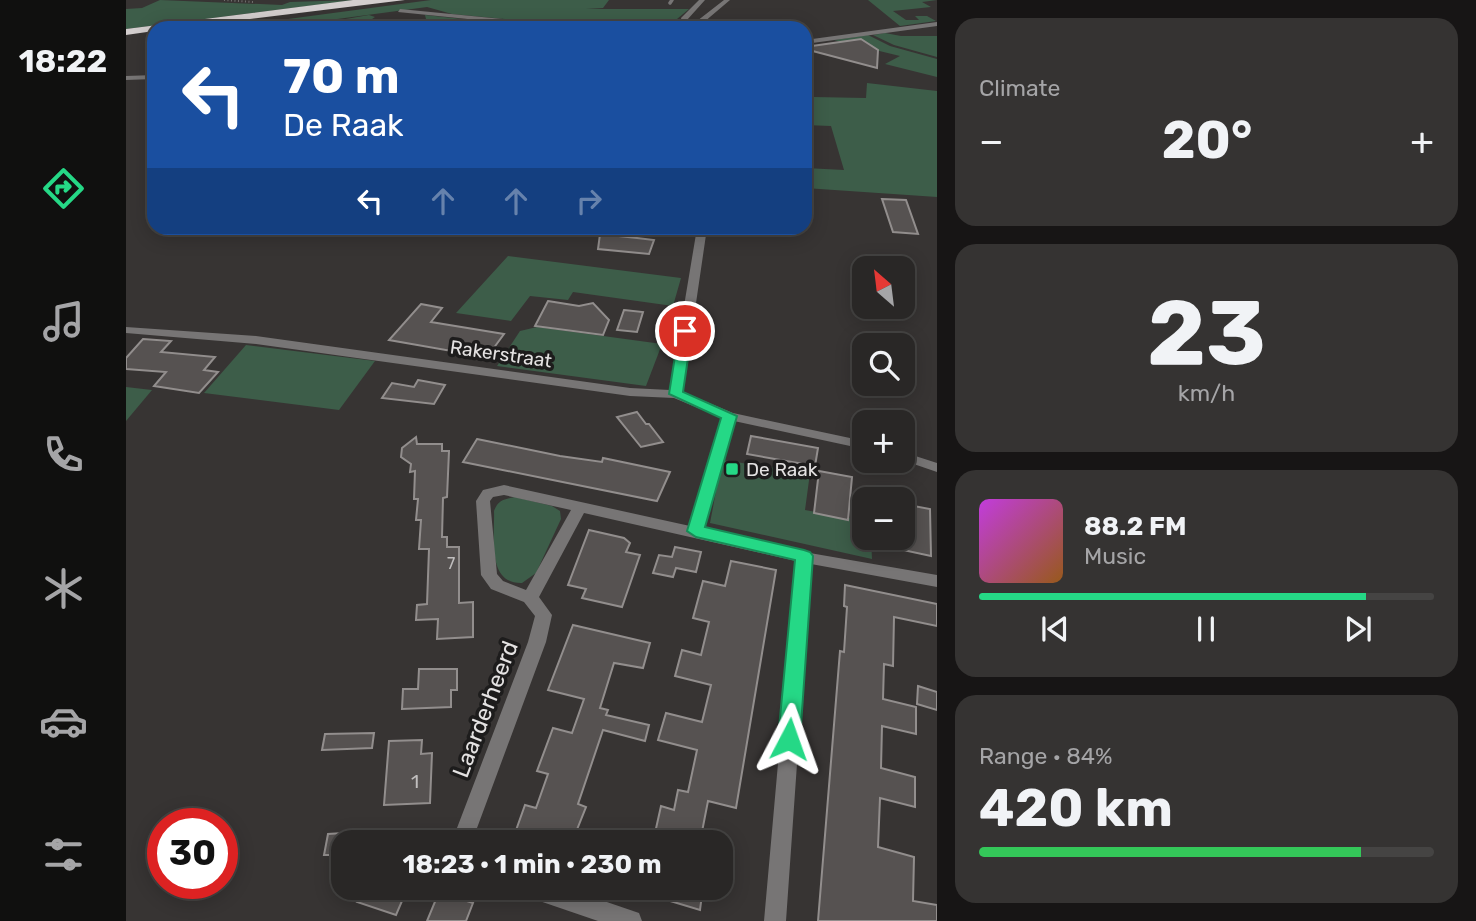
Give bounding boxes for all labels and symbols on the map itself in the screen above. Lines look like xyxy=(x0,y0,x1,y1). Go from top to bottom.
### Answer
north arrow xyxy=(852,256,915,318)
pin xyxy=(655,301,715,361)
street label: Rakerstraat xyxy=(449,335,554,373)
place label: De Raak xyxy=(746,458,818,481)
marker: De Raak xyxy=(724,461,740,477)
house number: 7 xyxy=(447,554,455,573)
street label: Laarderheerd xyxy=(446,637,524,781)
position arrow xyxy=(752,702,826,776)
house number: 1 xyxy=(411,770,419,793)
speed limit sign: 30 xyxy=(147,808,238,899)

